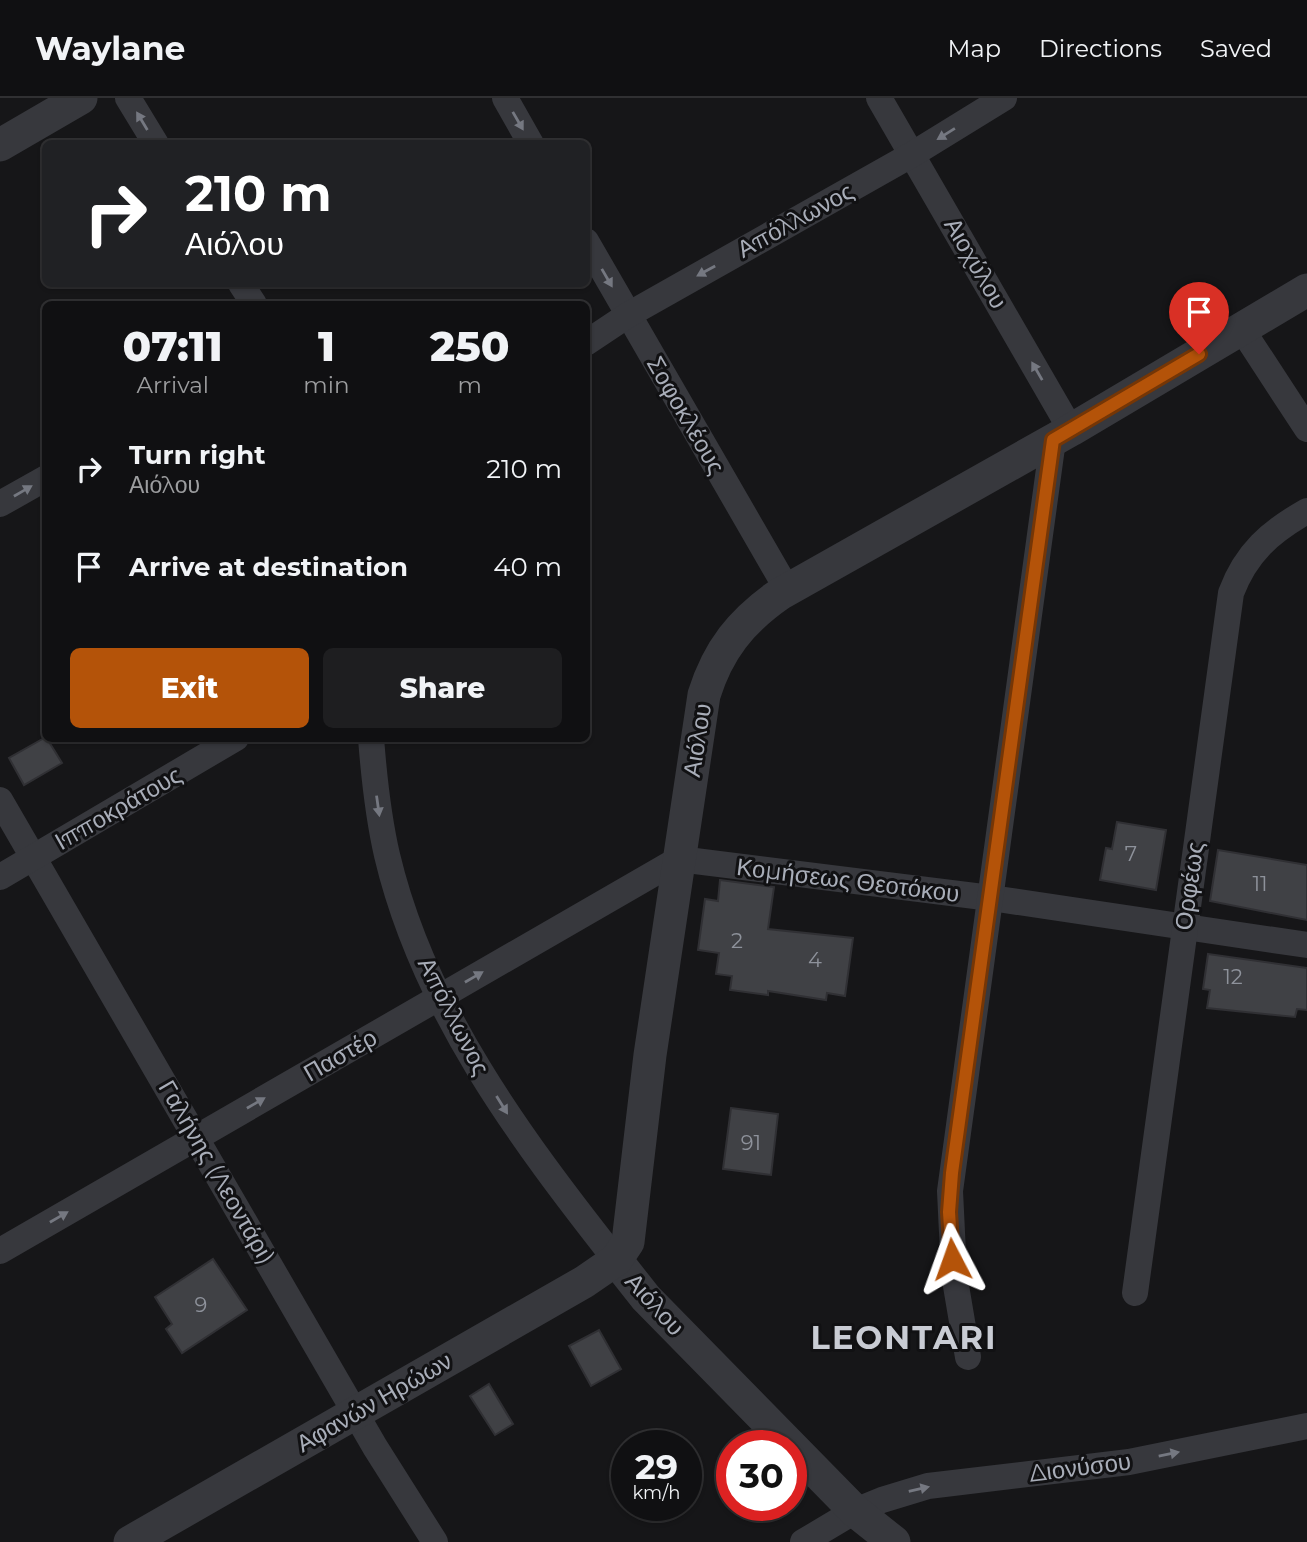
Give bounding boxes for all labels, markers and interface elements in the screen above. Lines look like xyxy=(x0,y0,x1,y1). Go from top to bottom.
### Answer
text: Waylane xyxy=(35,28,185,68)
text: Map xyxy=(948,34,1001,63)
text: Directions xyxy=(1039,34,1162,63)
text: Saved xyxy=(1200,34,1272,63)
one-way arrow xyxy=(136,111,148,130)
one-way arrow xyxy=(512,111,524,130)
one-way arrow xyxy=(936,127,955,140)
text: 210 m xyxy=(185,164,332,223)
icon: right xyxy=(70,168,161,259)
street label: Απόλλωνος xyxy=(732,176,858,264)
street label: Αιοχύλου xyxy=(938,212,1014,314)
text: Αιόλου xyxy=(185,224,284,263)
one-way arrow xyxy=(696,265,716,277)
one-way arrow xyxy=(601,268,613,288)
pin xyxy=(1169,282,1229,354)
icon: arrive xyxy=(1180,293,1218,331)
text: 07:11 xyxy=(123,320,223,372)
text: 1 xyxy=(318,320,335,372)
text: 250 xyxy=(430,320,509,372)
street label: Σοφοκλέους xyxy=(641,351,731,479)
one-way arrow xyxy=(1031,361,1043,380)
text: Arrival xyxy=(136,371,209,399)
text: min xyxy=(303,371,349,399)
text: m xyxy=(458,371,482,399)
text: Turn right xyxy=(129,439,265,471)
icon: right xyxy=(70,450,108,488)
text: 210 m xyxy=(486,453,562,485)
text: Αιόλου xyxy=(129,471,200,499)
one-way arrow xyxy=(13,485,32,497)
icon: arrive xyxy=(70,548,108,586)
text: Arrive at destination xyxy=(129,551,408,583)
text: 40 m xyxy=(493,551,562,583)
button: Exit xyxy=(70,648,309,728)
button: Share xyxy=(323,648,562,728)
street label: Αιόλου xyxy=(677,701,717,779)
street label: Ιπποκράτους xyxy=(50,760,186,856)
one-way arrow xyxy=(373,795,384,817)
street label: Ορφέως xyxy=(1168,840,1210,932)
house number: 7 xyxy=(1125,841,1137,866)
street label: Κομήσεως Θεοτόκου xyxy=(735,852,961,908)
house number: 11 xyxy=(1252,871,1268,896)
house number: 2 xyxy=(731,928,743,953)
house number: 4 xyxy=(808,947,822,972)
street label: Απόλλωνος xyxy=(412,952,496,1080)
house number: 12 xyxy=(1223,964,1243,989)
one-way arrow xyxy=(465,971,484,983)
street label: Παστέρ xyxy=(298,1022,382,1088)
street label: Γαλήνης (Λεοντάρι) xyxy=(153,1075,281,1269)
one-way arrow xyxy=(495,1095,508,1114)
one-way arrow xyxy=(247,1097,266,1109)
house number: 91 xyxy=(741,1130,761,1155)
one-way arrow xyxy=(50,1211,69,1223)
position arrow xyxy=(915,1222,989,1296)
street label: Αιόλου xyxy=(619,1267,691,1341)
house number: 9 xyxy=(195,1292,207,1317)
district label: LEONTARI xyxy=(811,1318,997,1357)
street label: Αφανών Ηρώων xyxy=(291,1346,457,1458)
speed limit sign: 30 xyxy=(716,1430,807,1521)
text: 29 xyxy=(635,1445,678,1488)
street label: Διονύσου xyxy=(1027,1446,1133,1488)
one-way arrow xyxy=(1158,1448,1180,1459)
text: km/h xyxy=(632,1482,681,1504)
one-way arrow xyxy=(909,1483,931,1494)

